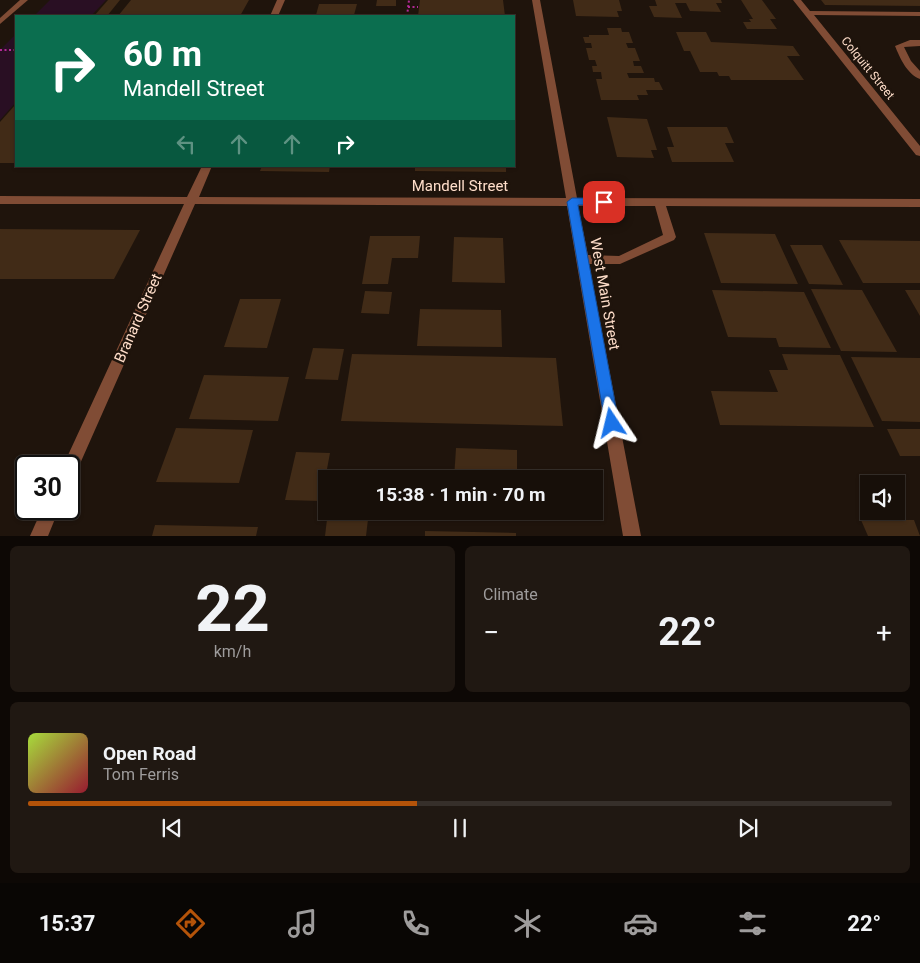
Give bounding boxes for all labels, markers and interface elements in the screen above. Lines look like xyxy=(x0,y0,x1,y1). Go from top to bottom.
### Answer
text: 60 m xyxy=(123,34,202,75)
street label: Colquitt Street xyxy=(839,34,898,102)
icon: right xyxy=(40,35,105,100)
text: Mandell Street xyxy=(123,76,265,101)
icon: left xyxy=(172,130,200,158)
icon: ahead xyxy=(225,130,253,158)
icon: ahead xyxy=(278,130,306,158)
icon: right xyxy=(331,130,359,158)
street label: Mandell Street xyxy=(412,177,508,195)
pin xyxy=(583,181,625,223)
icon: arrive xyxy=(590,188,618,216)
street label: West Main Street xyxy=(586,236,624,352)
street label: Branard Street xyxy=(110,271,166,365)
position arrow xyxy=(585,396,637,448)
speed limit sign: 30 xyxy=(15,455,80,520)
map controls xyxy=(860,475,905,520)
button: sound xyxy=(860,475,905,520)
text: 15:38 · 1 min · 70 m xyxy=(375,483,546,506)
text: 22 xyxy=(195,571,270,647)
text: Climate xyxy=(483,585,538,604)
text: 22° xyxy=(658,610,717,654)
text: − xyxy=(483,616,499,649)
text: + xyxy=(876,616,892,649)
text: km/h xyxy=(214,642,251,661)
text: Open Road xyxy=(103,742,196,765)
text: Tom Ferris xyxy=(103,765,179,784)
icon: previous xyxy=(158,814,186,842)
icon: pause xyxy=(446,814,474,842)
icon: next xyxy=(734,814,762,842)
icon: directions xyxy=(173,906,208,941)
icon: music xyxy=(285,906,320,941)
icon: phone xyxy=(398,906,433,941)
icon: climate xyxy=(510,906,545,941)
icon: car xyxy=(623,906,658,941)
icon: filters xyxy=(735,906,770,941)
text: 15:37 xyxy=(39,911,95,936)
text: 22° xyxy=(847,911,881,936)

